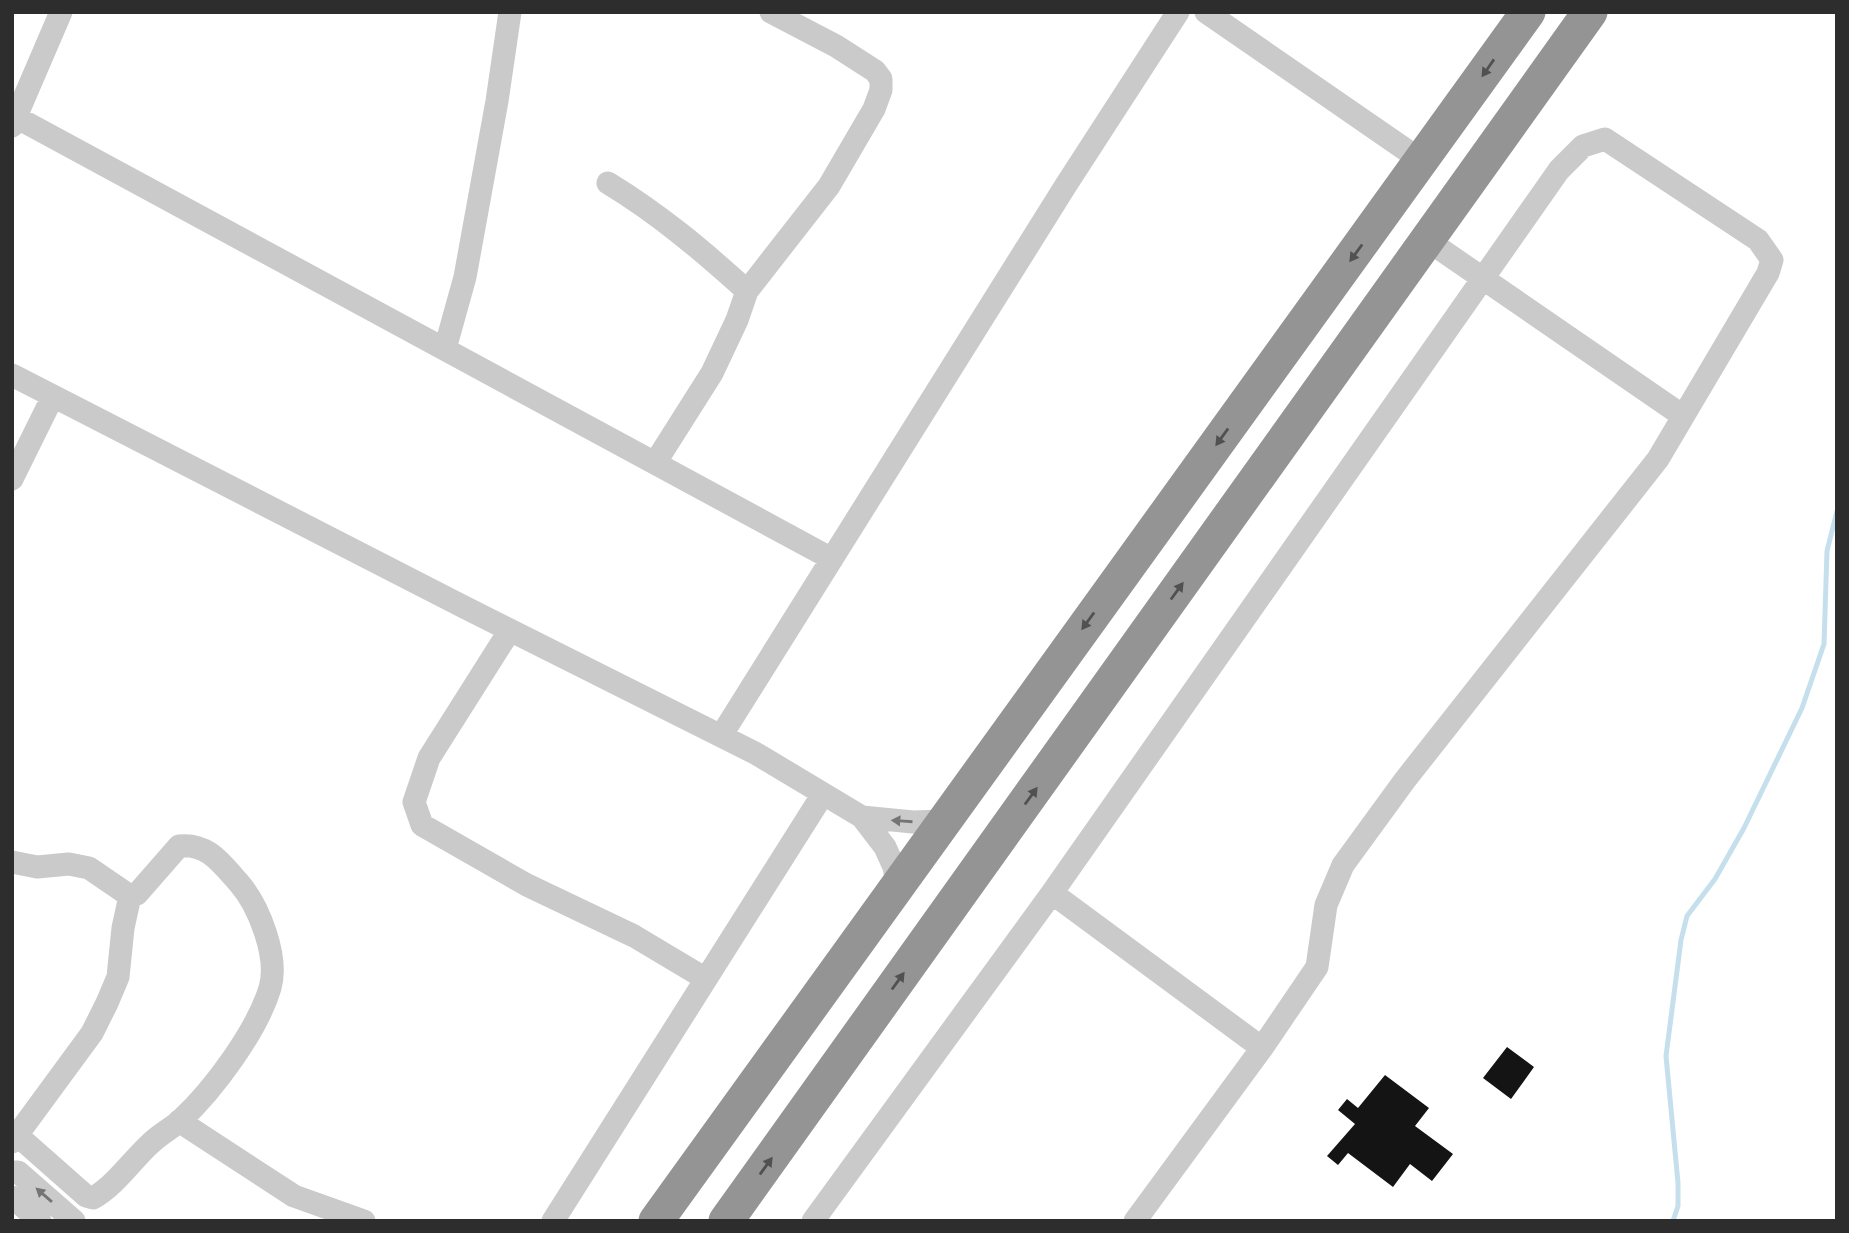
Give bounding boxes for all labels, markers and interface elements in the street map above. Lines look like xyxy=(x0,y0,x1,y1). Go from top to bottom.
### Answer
one-way arrow xyxy=(1482,59,1496,77)
one-way arrow xyxy=(1348,243,1363,261)
one-way arrow xyxy=(1215,427,1229,446)
one-way arrow xyxy=(1170,582,1184,600)
one-way arrow xyxy=(1081,612,1095,630)
one-way arrow xyxy=(1024,787,1038,805)
one-way arrow xyxy=(891,815,913,826)
one-way arrow xyxy=(891,972,905,990)
one-way arrow xyxy=(759,1157,773,1175)
one-way arrow xyxy=(35,1188,52,1203)

